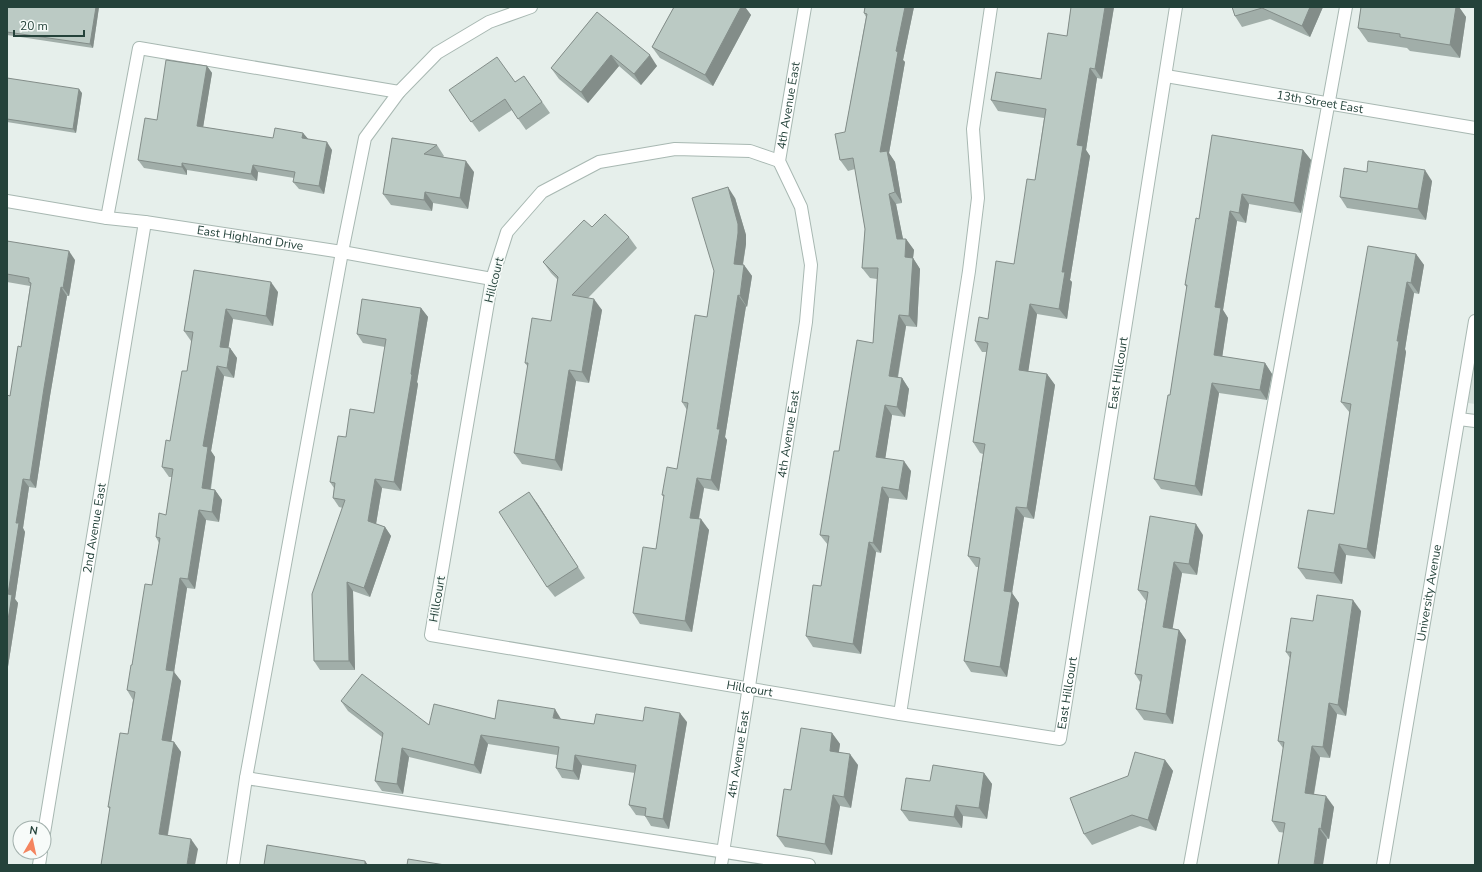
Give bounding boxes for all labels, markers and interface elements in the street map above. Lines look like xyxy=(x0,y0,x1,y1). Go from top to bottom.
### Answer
scale bar xyxy=(14,12,84,38)
text: 20 m xyxy=(20,18,48,34)
street label: 4th Avenue East xyxy=(773,60,804,150)
street label: 13th Street East xyxy=(1275,87,1365,117)
street label: East Highland Drive xyxy=(196,222,304,254)
street label: Hillcourt xyxy=(481,255,508,305)
street label: East Hillcourt xyxy=(1104,335,1132,410)
street label: 4th Avenue East xyxy=(774,389,803,479)
street label: 2nd Avenue East xyxy=(79,481,110,574)
street label: University Avenue xyxy=(1413,543,1445,643)
street label: Hillcourt xyxy=(425,574,449,623)
street label: East Hillcourt xyxy=(1054,655,1081,730)
street label: Hillcourt xyxy=(725,677,775,701)
street label: 4th Avenue East xyxy=(724,709,753,799)
north arrow xyxy=(12,820,52,860)
text: N xyxy=(28,823,39,839)

